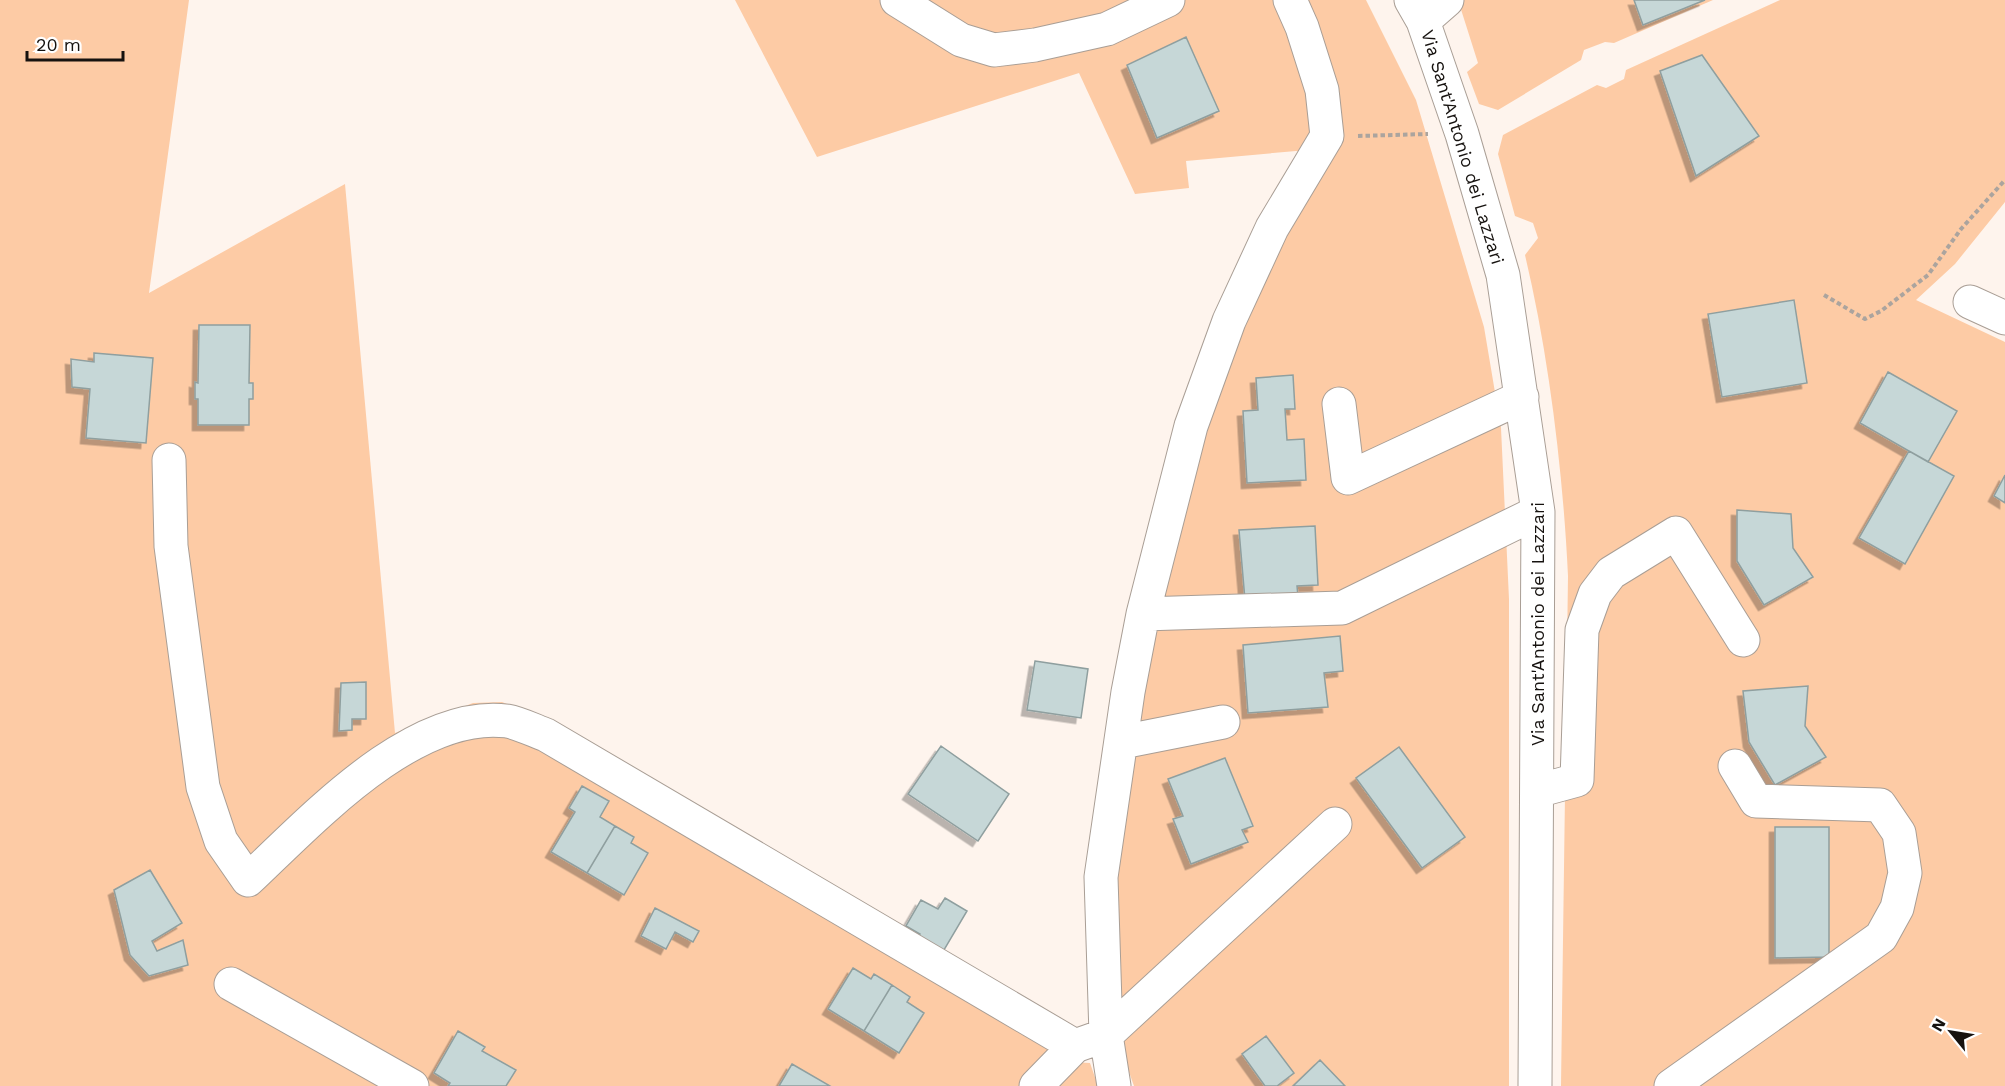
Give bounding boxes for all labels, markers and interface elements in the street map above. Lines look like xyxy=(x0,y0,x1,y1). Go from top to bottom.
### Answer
scale bar xyxy=(27,24,123,62)
street label: Via Sant'Antonio dei Lazzari xyxy=(1417,27,1509,267)
text: 20 m xyxy=(36,34,81,55)
street label: Via Sant'Antonio dei Lazzari xyxy=(1527,502,1548,746)
north arrow xyxy=(1921,1002,1981,1062)
text: N xyxy=(1927,1015,1950,1035)

